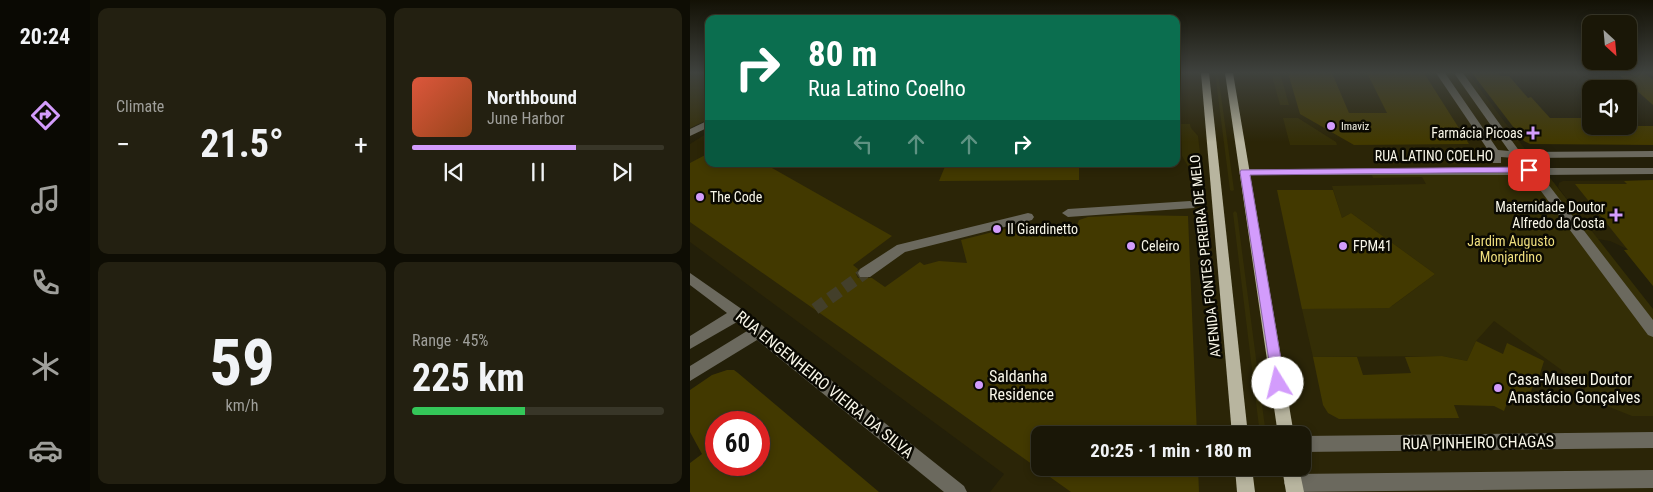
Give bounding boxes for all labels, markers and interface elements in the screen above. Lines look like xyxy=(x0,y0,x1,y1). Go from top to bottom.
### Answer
north arrow xyxy=(1582,15,1638,70)
map controls xyxy=(1582,15,1637,135)
text: 20:24 xyxy=(20,24,70,49)
text: 80 m xyxy=(808,34,877,75)
icon: right xyxy=(725,35,790,100)
text: Rua Latino Coelho xyxy=(808,76,966,101)
button: sound xyxy=(1582,80,1637,135)
text: Northbound xyxy=(487,86,577,109)
text: Climate xyxy=(116,97,164,116)
icon: directions xyxy=(28,98,63,133)
text: June Harbor xyxy=(487,109,565,128)
marker: Imaviz xyxy=(1325,120,1337,132)
place label: Imaviz xyxy=(1341,120,1369,133)
text: 21.5° xyxy=(200,122,284,166)
place label: Farmácia Picoas xyxy=(1431,125,1523,141)
marker: Farmácia Picoas xyxy=(1527,127,1539,139)
text: − xyxy=(116,128,130,161)
text: + xyxy=(354,128,368,161)
icon: left xyxy=(849,130,877,158)
icon: ahead xyxy=(902,130,930,158)
icon: ahead xyxy=(955,130,983,158)
icon: right xyxy=(1008,130,1036,158)
street label: RUA LATINO COELHO xyxy=(1375,148,1493,164)
pin xyxy=(1508,149,1550,191)
street label: AVENIDA FONTES PEREIRA DE MELO xyxy=(1186,154,1224,358)
icon: arrive xyxy=(1515,156,1543,184)
icon: previous xyxy=(440,158,468,186)
icon: pause xyxy=(524,158,552,186)
icon: next xyxy=(608,158,636,186)
icon: music xyxy=(28,182,63,217)
place label: The Code xyxy=(710,189,763,205)
marker: The Code xyxy=(694,191,706,203)
place label: Maternidade Doutor Alfredo da Costa xyxy=(1495,199,1605,231)
marker: Maternidade Doutor Alfredo da Costa xyxy=(1609,208,1623,222)
place label: Il Giardinetto xyxy=(1007,221,1078,237)
marker: Il Giardinetto xyxy=(991,223,1003,235)
park label: Jardim Augusto Monjardino xyxy=(1467,233,1555,265)
place label: Celeiro xyxy=(1141,238,1180,254)
place label: FPM41 xyxy=(1353,238,1392,254)
marker: Celeiro xyxy=(1125,240,1137,252)
marker: FPM41 xyxy=(1337,240,1349,252)
icon: phone xyxy=(28,265,63,300)
street label: RUA ENGENHEIRO VIEIRA DA SILVA xyxy=(732,307,917,462)
text: 59 xyxy=(209,325,275,401)
text: Range · 45% xyxy=(412,331,488,350)
icon: climate xyxy=(28,349,63,384)
text: 225 km xyxy=(412,356,525,400)
position arrow xyxy=(1251,356,1303,408)
place label: Saldanha Residence xyxy=(989,367,1054,404)
place label: Casa-Museu Doutor Anastácio Gonçalves xyxy=(1508,370,1641,407)
marker: Saldanha Residence xyxy=(973,379,985,391)
marker: Casa-Museu Doutor Anastácio Gonçalves xyxy=(1492,382,1504,394)
text: km/h xyxy=(226,396,258,415)
speed limit sign: 60 xyxy=(705,411,770,476)
street label: RUA PINHEIRO CHAGAS xyxy=(1402,432,1554,453)
icon: car xyxy=(28,433,63,468)
text: 20:25 · 1 min · 180 m xyxy=(1090,439,1252,462)

